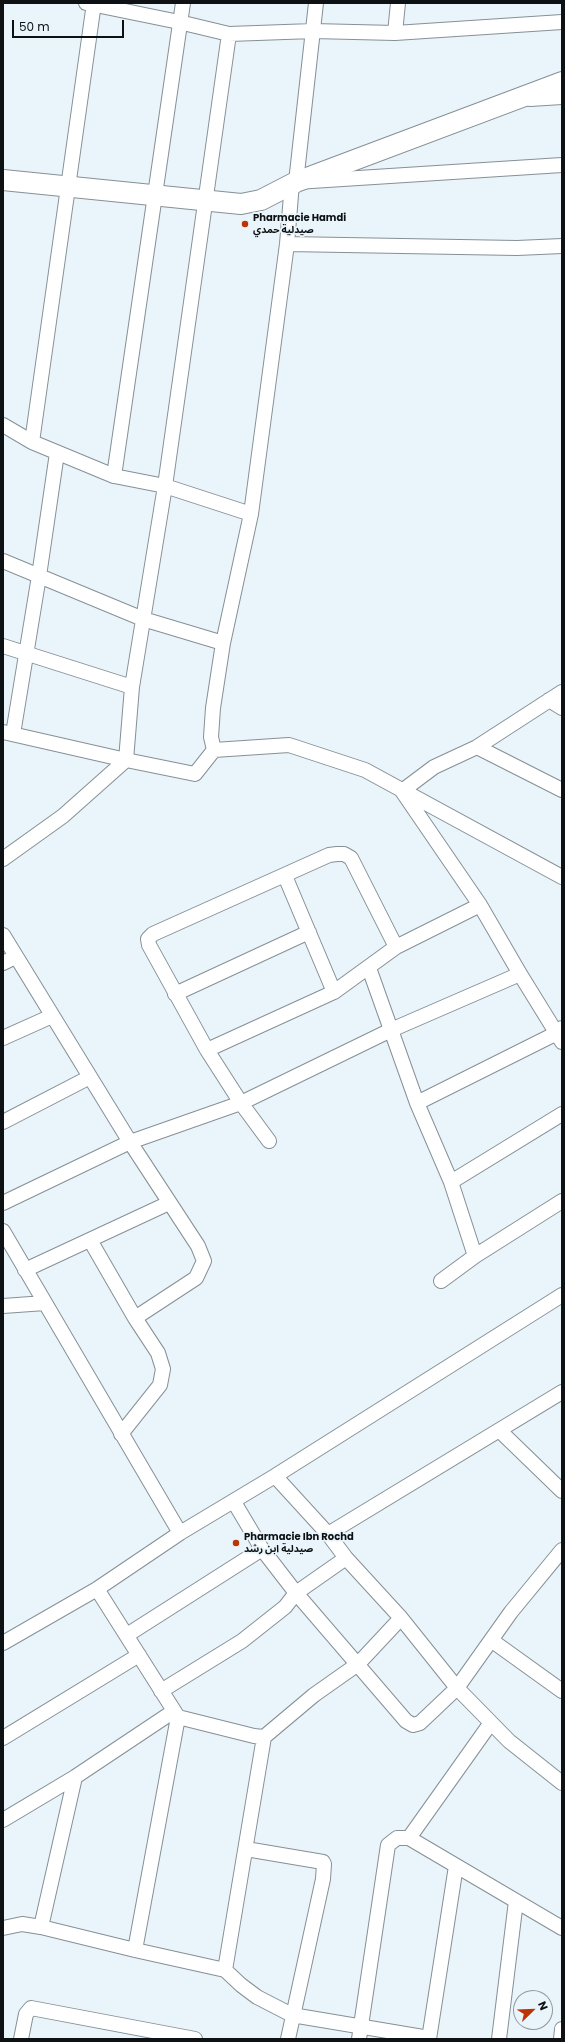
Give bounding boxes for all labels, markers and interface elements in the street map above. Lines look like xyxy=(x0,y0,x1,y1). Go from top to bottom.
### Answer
scale bar xyxy=(14,12,126,38)
text: 50 m xyxy=(19,18,50,35)
place label: Pharmacie Hamdi صيدلية حمدي xyxy=(253,212,346,236)
marker: Pharmacie Hamdi صيدلية حمدي xyxy=(240,219,250,229)
place label: Pharmacie Ibn Rochd صيدلية ابن رشد xyxy=(244,1531,354,1554)
marker: Pharmacie Ibn Rochd صيدلية ابن رشد xyxy=(231,1538,241,1548)
north arrow xyxy=(513,1990,553,2030)
text: N xyxy=(534,1999,552,2013)

